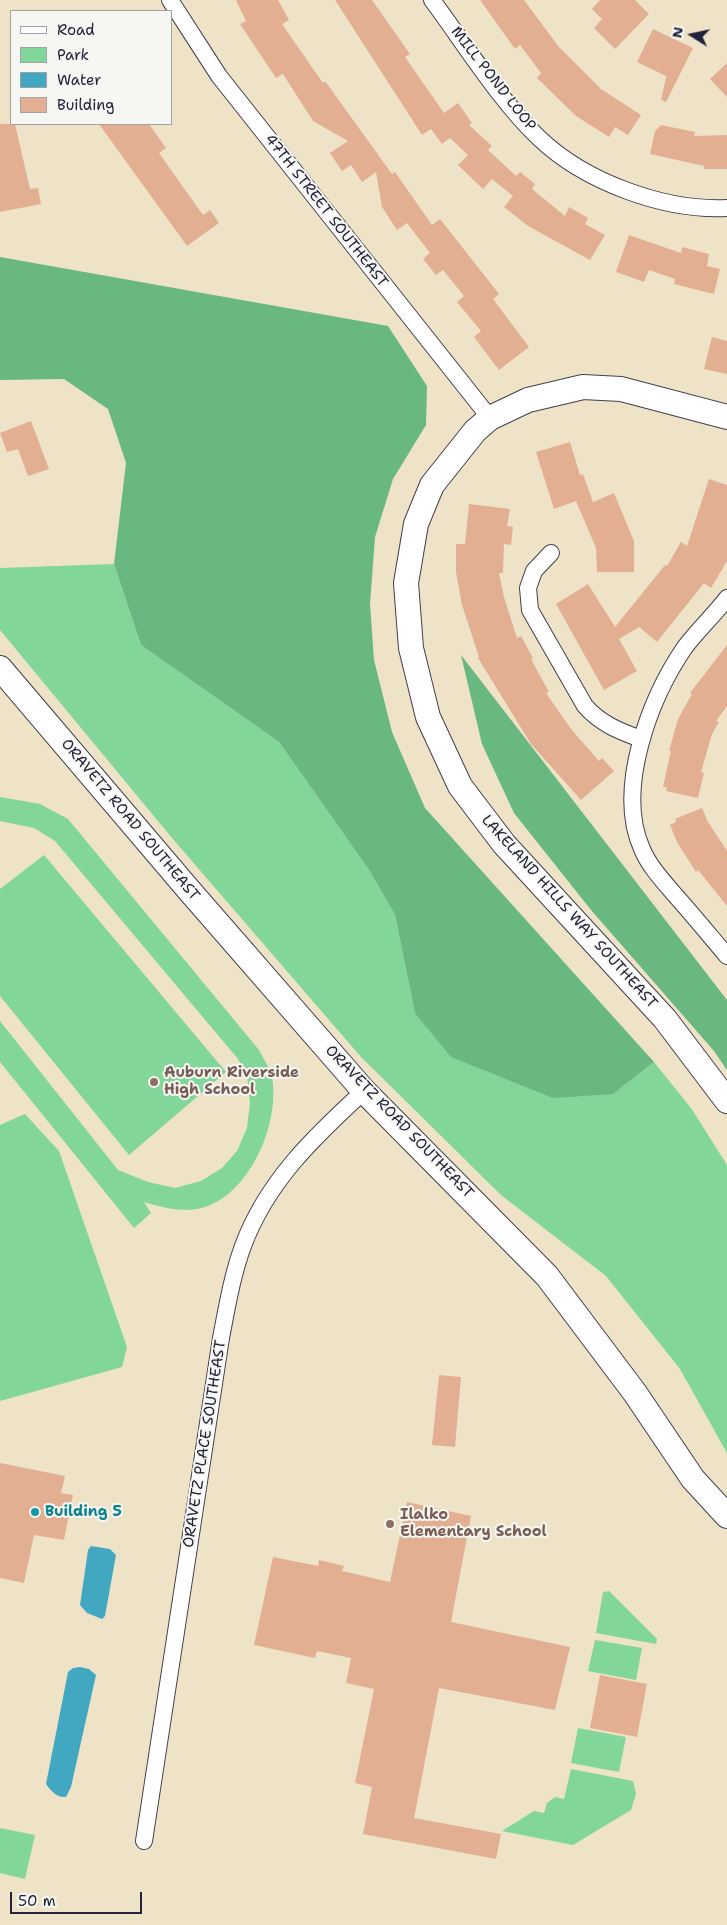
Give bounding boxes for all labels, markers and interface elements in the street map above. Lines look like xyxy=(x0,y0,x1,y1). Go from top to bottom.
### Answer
legend xyxy=(10,10,172,125)
north arrow xyxy=(667,10,717,60)
text: Road xyxy=(57,20,95,40)
street label: MILL POND LOOP xyxy=(447,23,539,135)
text: N xyxy=(667,25,687,39)
text: Park xyxy=(57,45,89,65)
text: Water xyxy=(57,70,101,90)
text: Building xyxy=(57,95,114,115)
street label: 47TH STREET SOUTHEAST xyxy=(261,131,391,291)
street label: ORAVETZ ROAD SOUTHEAST xyxy=(57,735,203,905)
street label: LAKELAND HILLS WAY SOUTHEAST xyxy=(477,812,661,1012)
street label: ORAVETZ ROAD SOUTHEAST xyxy=(321,1042,477,1202)
place label: Auburn Riverside High School xyxy=(164,1064,299,1099)
marker: Auburn Riverside High School xyxy=(148,1076,160,1088)
street label: ORAVETZ PLACE SOUTHEAST xyxy=(180,1339,230,1549)
place label: Building 5 xyxy=(45,1503,122,1521)
marker: Building 5 xyxy=(29,1506,41,1518)
place label: Ilalko Elementary School xyxy=(400,1506,547,1541)
marker: Ilalko Elementary School xyxy=(384,1518,396,1530)
scale bar xyxy=(12,1882,145,1914)
text: 50 m xyxy=(18,1891,56,1911)

